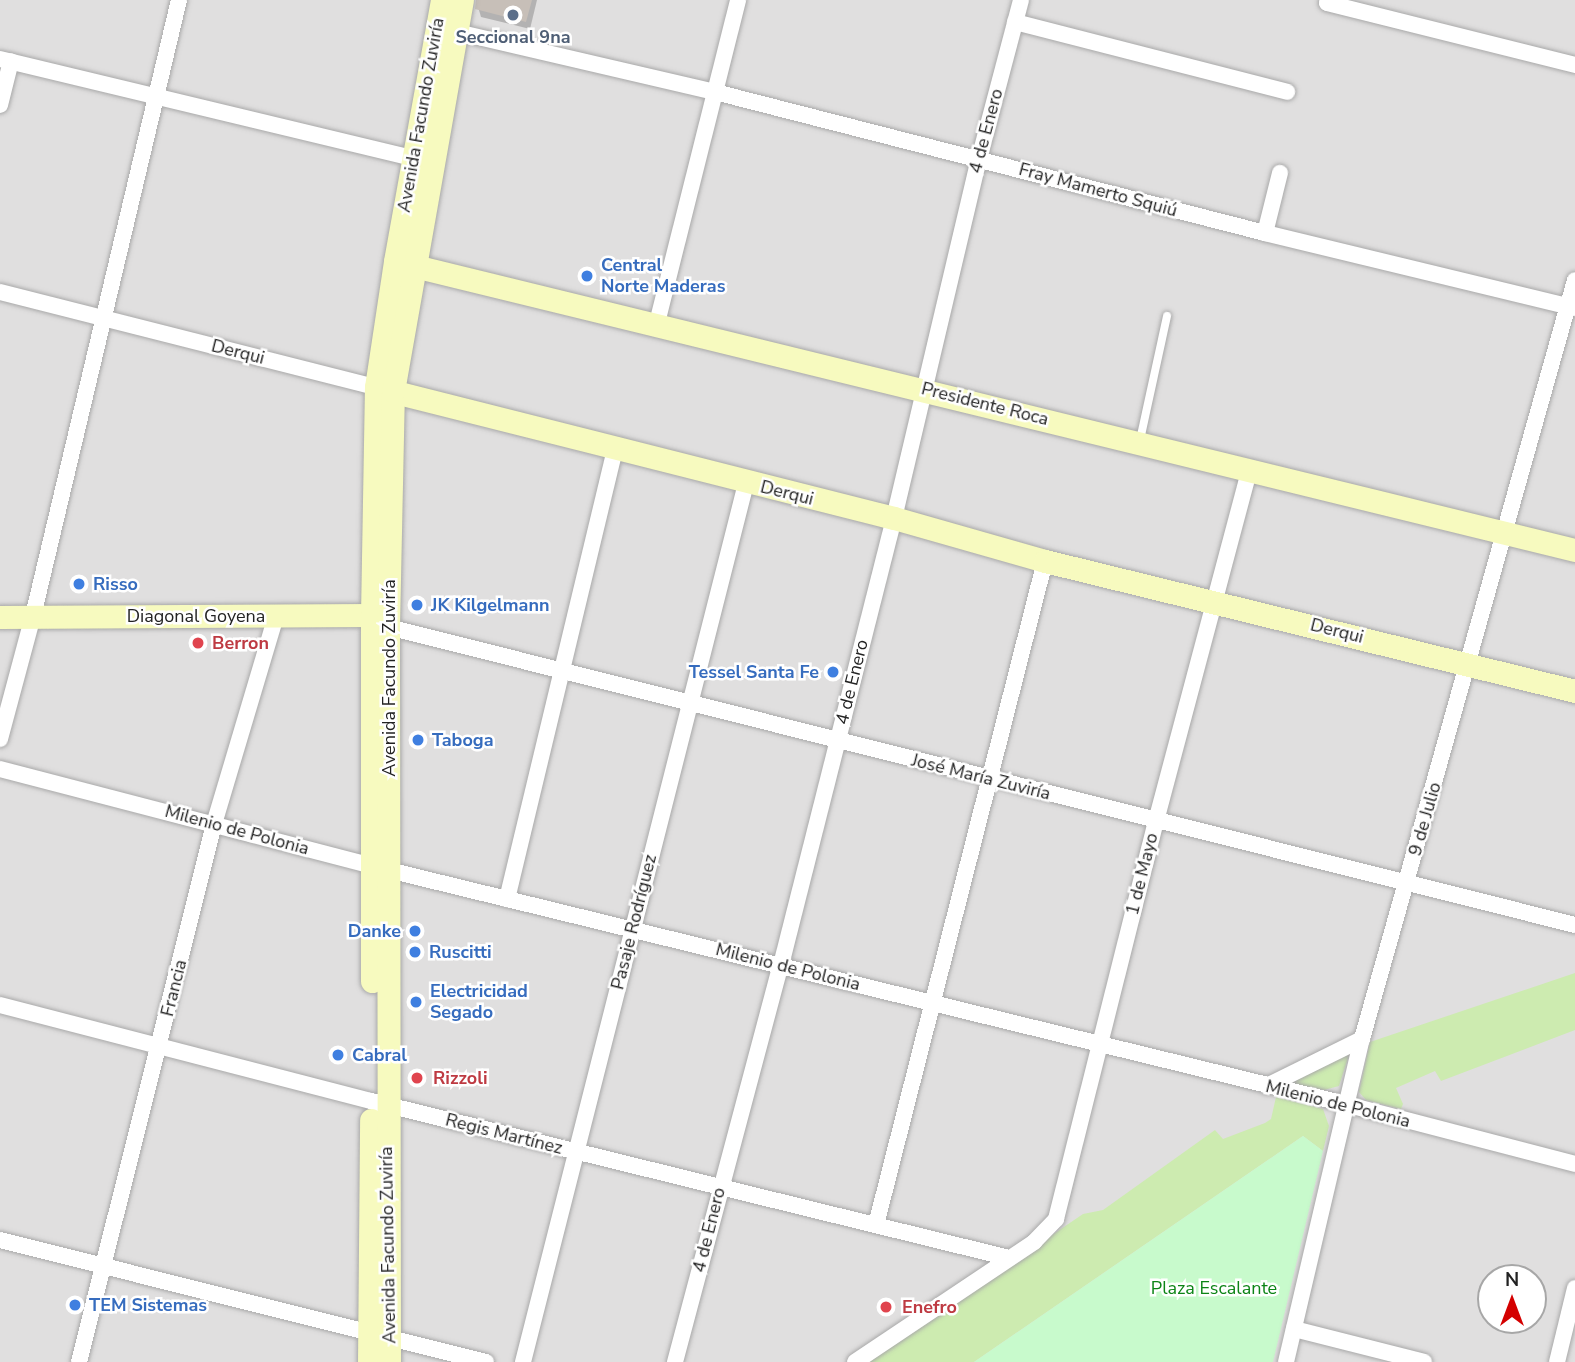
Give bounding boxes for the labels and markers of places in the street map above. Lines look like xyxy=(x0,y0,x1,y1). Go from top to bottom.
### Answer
marker: Seccional 9na xyxy=(505,7,521,23)
place label: Seccional 9na xyxy=(455,26,571,48)
place label: Central Norte Maderas xyxy=(601,255,725,298)
marker: Central Norte Maderas xyxy=(579,268,595,284)
place label: Risso xyxy=(93,573,138,595)
marker: Risso xyxy=(71,576,87,592)
place label: JK Kilgelmann xyxy=(431,594,549,616)
marker: JK Kilgelmann xyxy=(409,597,425,613)
place label: Berron xyxy=(212,632,269,654)
marker: Berron xyxy=(190,635,206,651)
place label: Tessel Santa Fe xyxy=(689,661,819,683)
marker: Tessel Santa Fe xyxy=(825,664,841,680)
place label: Taboga xyxy=(432,729,494,751)
marker: Taboga xyxy=(410,732,426,748)
place label: Danke xyxy=(348,920,401,942)
marker: Danke xyxy=(407,923,423,939)
place label: Ruscitti xyxy=(429,941,492,963)
marker: Ruscitti xyxy=(407,944,423,960)
place label: Electricidad Segado xyxy=(430,981,528,1024)
marker: Electricidad Segado xyxy=(408,994,424,1010)
place label: Cabral xyxy=(352,1044,407,1066)
marker: Cabral xyxy=(330,1047,346,1063)
place label: Rizzoli xyxy=(433,1067,488,1089)
marker: Rizzoli xyxy=(407,1068,427,1088)
place label: TEM Sistemas xyxy=(89,1294,207,1316)
place label: Enefro xyxy=(902,1296,957,1318)
marker: TEM Sistemas xyxy=(67,1297,83,1313)
marker: Enefro xyxy=(876,1297,896,1317)

